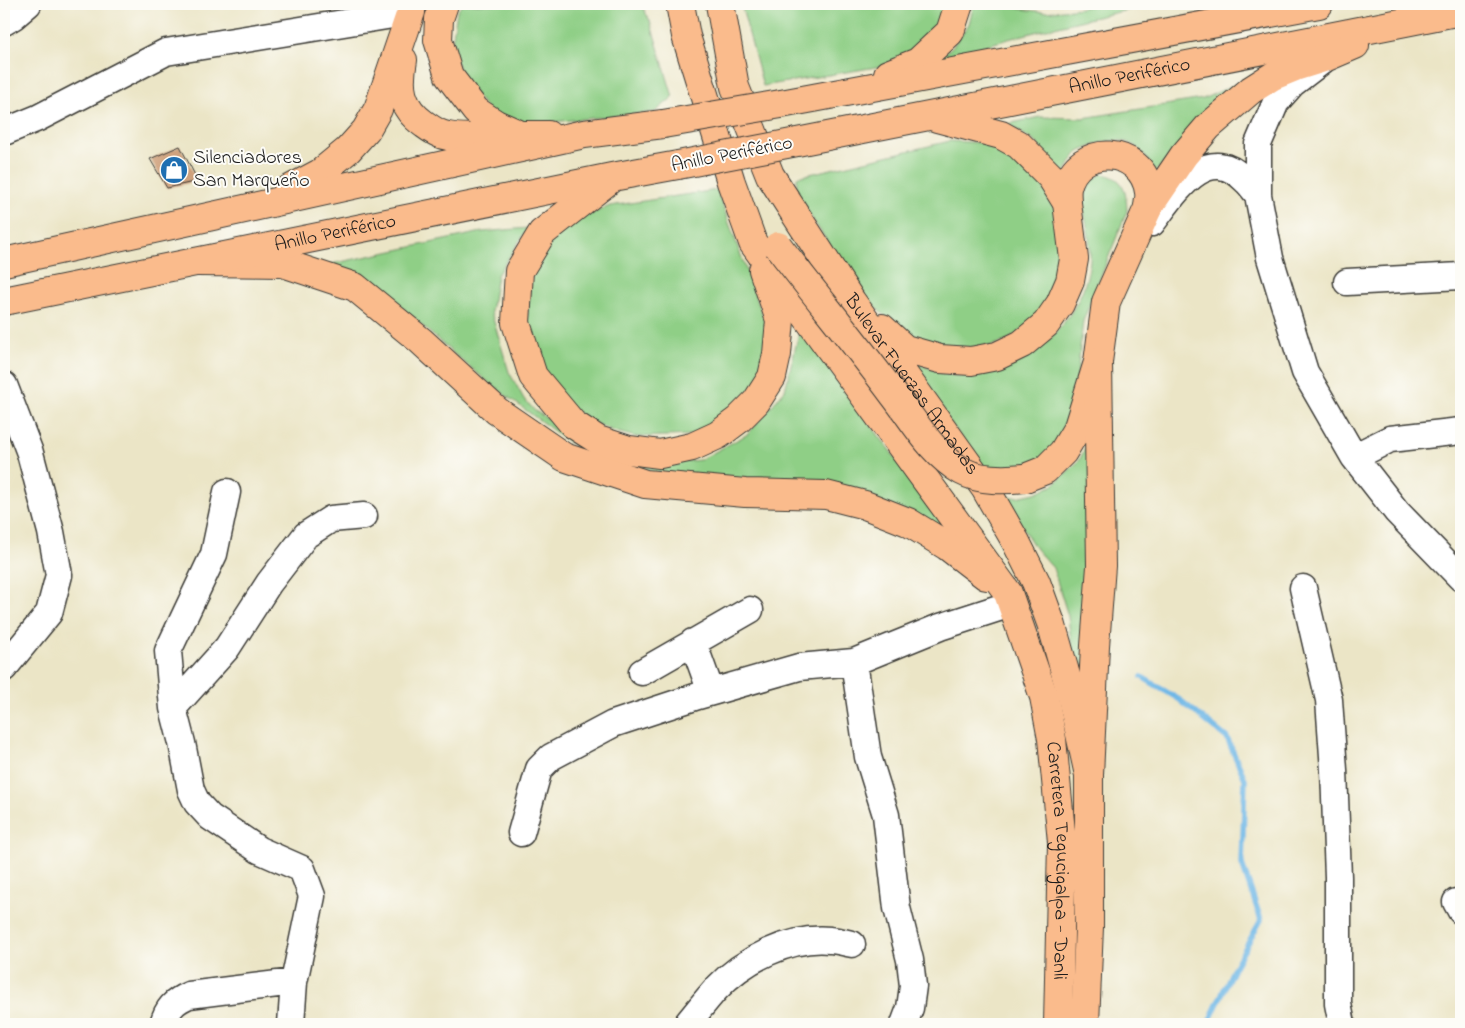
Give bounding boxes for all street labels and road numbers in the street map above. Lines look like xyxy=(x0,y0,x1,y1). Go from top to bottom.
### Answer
street label: Anillo Periférico xyxy=(1066,50,1193,103)
street label: Anillo Periférico xyxy=(669,129,795,181)
street label: Anillo Periférico xyxy=(272,207,398,260)
street label: Bulevar Fuerzas Armadas xyxy=(836,287,986,481)
street label: Carretera Tegucigalpa - Danli xyxy=(1038,740,1077,980)

